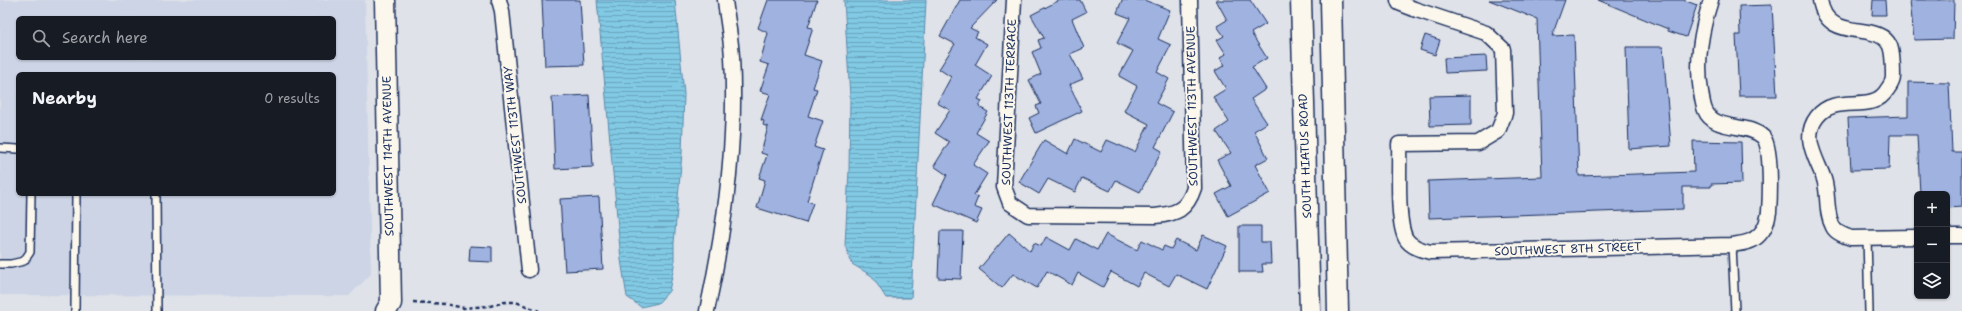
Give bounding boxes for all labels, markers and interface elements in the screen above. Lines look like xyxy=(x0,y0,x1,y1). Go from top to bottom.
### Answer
search box xyxy=(16,16,336,60)
street label: SOUTHWEST 113TH TERRACE xyxy=(998,18,1020,186)
street label: SOUTHWEST 113TH AVENUE xyxy=(1183,26,1201,186)
icon: search xyxy=(30,27,52,49)
text: Search here xyxy=(62,28,148,48)
street label: SOUTHWEST 113TH WAY xyxy=(500,64,530,205)
street label: SOUTHWEST 114TH AVENUE xyxy=(379,76,397,236)
text: Nearby xyxy=(32,87,97,109)
text: 0 results xyxy=(264,90,320,107)
street label: SOUTH HIATUS ROAD xyxy=(1295,93,1315,219)
map controls xyxy=(1914,191,1950,299)
button: + xyxy=(1914,191,1950,227)
button: − xyxy=(1914,227,1950,263)
street label: SOUTHWEST 8TH STREET xyxy=(1494,238,1642,260)
button: layers xyxy=(1914,263,1950,299)

